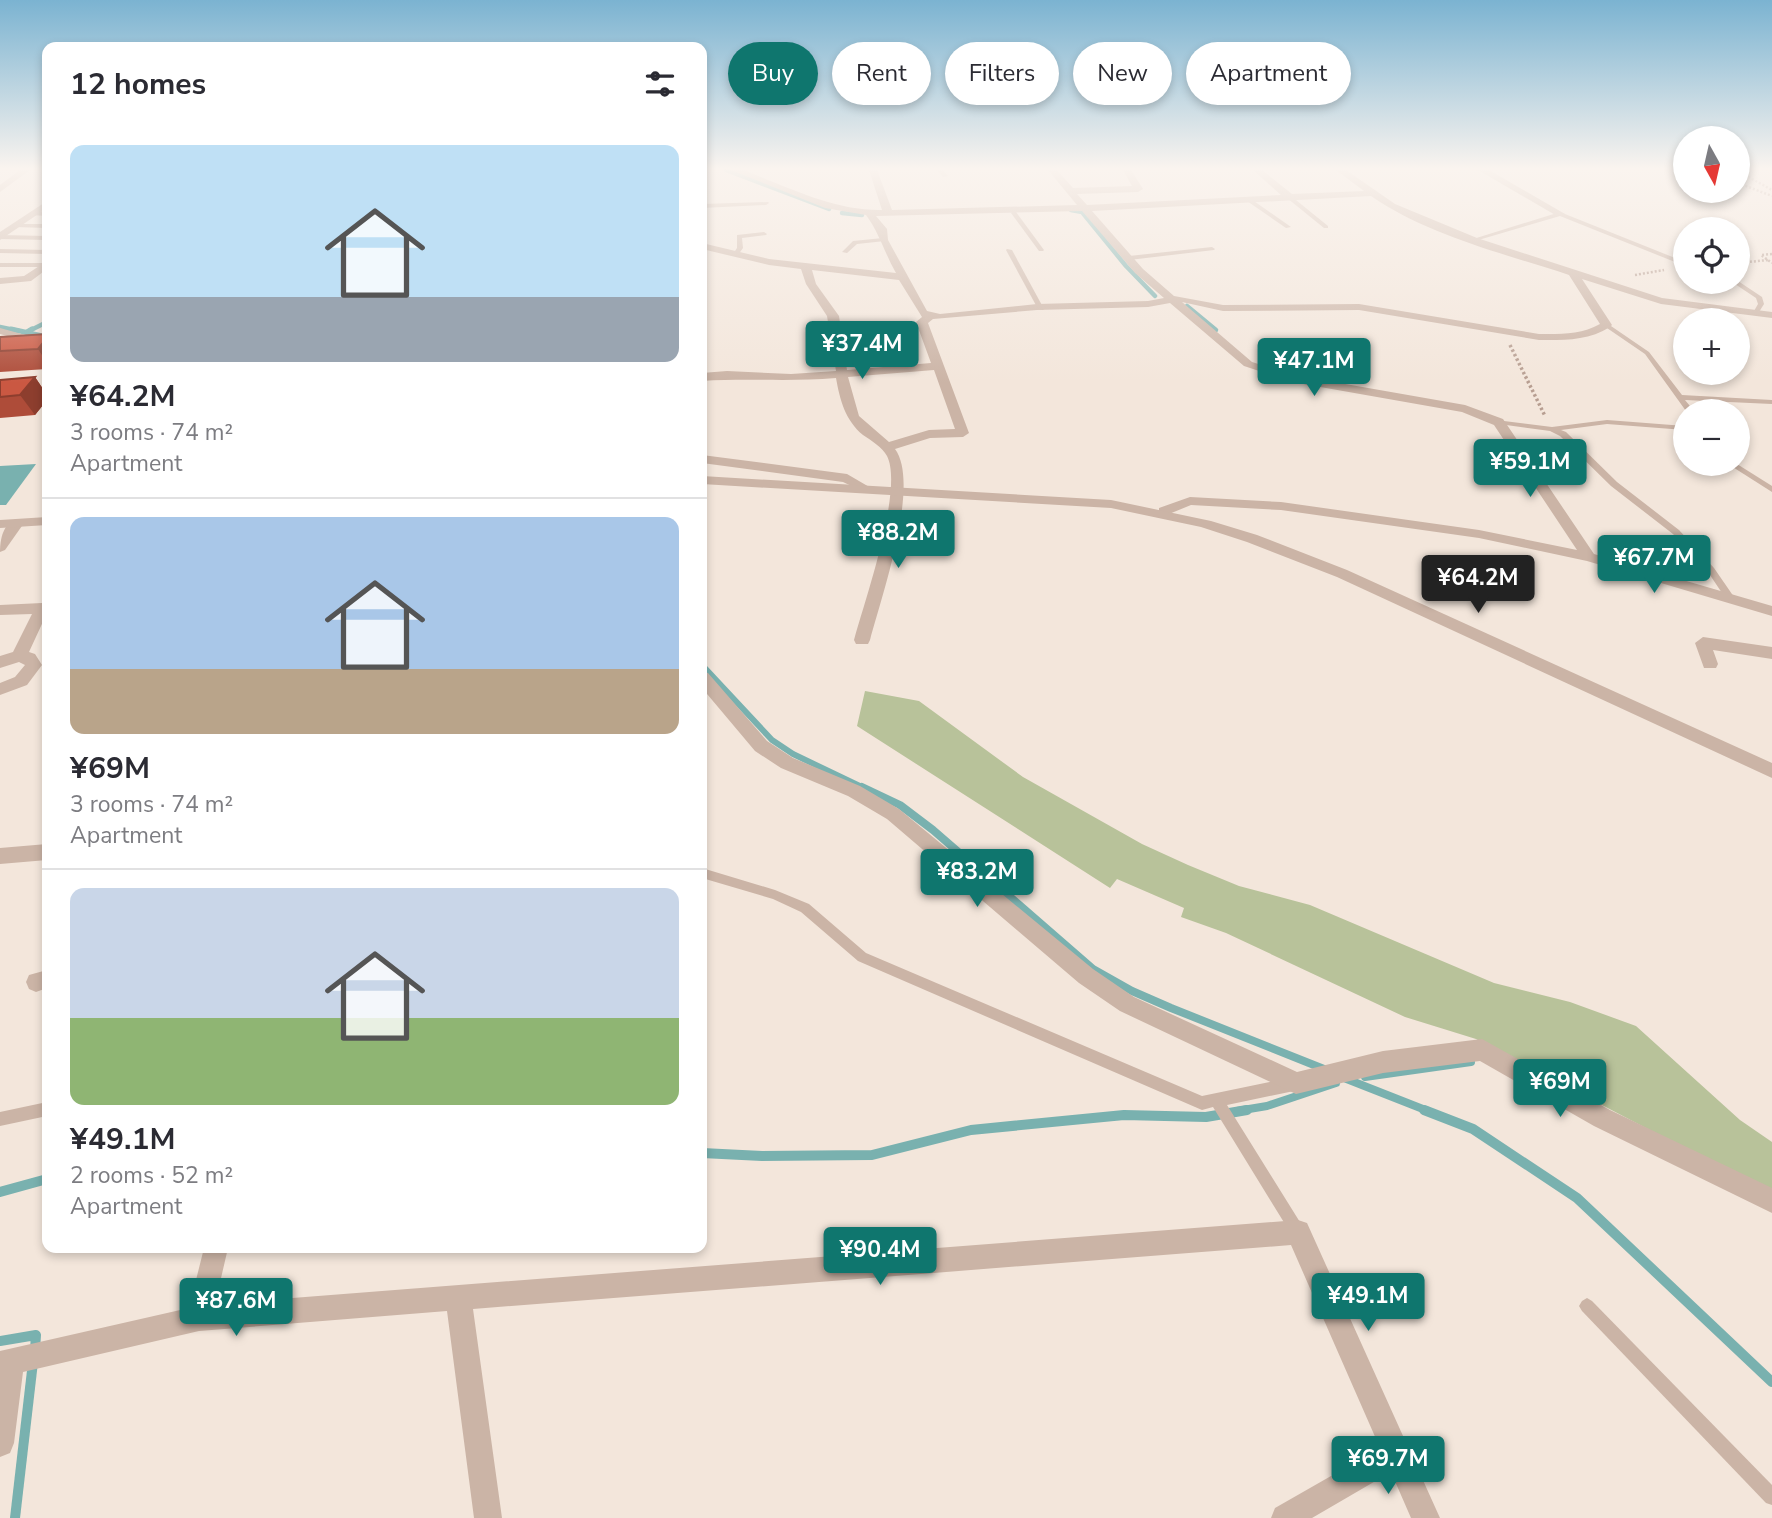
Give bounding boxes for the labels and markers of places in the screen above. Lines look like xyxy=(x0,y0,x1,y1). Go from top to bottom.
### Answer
pin: ¥37.4M xyxy=(805,322,919,381)
pin: ¥47.1M xyxy=(1257,338,1371,398)
pin: ¥59.1M xyxy=(1473,440,1587,499)
pin: ¥88.2M xyxy=(841,510,955,570)
pin: ¥67.7M xyxy=(1597,536,1711,595)
pin: ¥64.2M xyxy=(1421,556,1535,615)
pin: ¥83.2M xyxy=(920,850,1034,909)
pin: ¥69M xyxy=(1519,1060,1601,1119)
pin: ¥90.4M xyxy=(823,1228,937,1287)
pin: ¥49.1M xyxy=(1311,1274,1425,1333)
pin: ¥87.6M xyxy=(179,1278,293,1338)
pin: ¥69.7M xyxy=(1331,1436,1445,1496)

